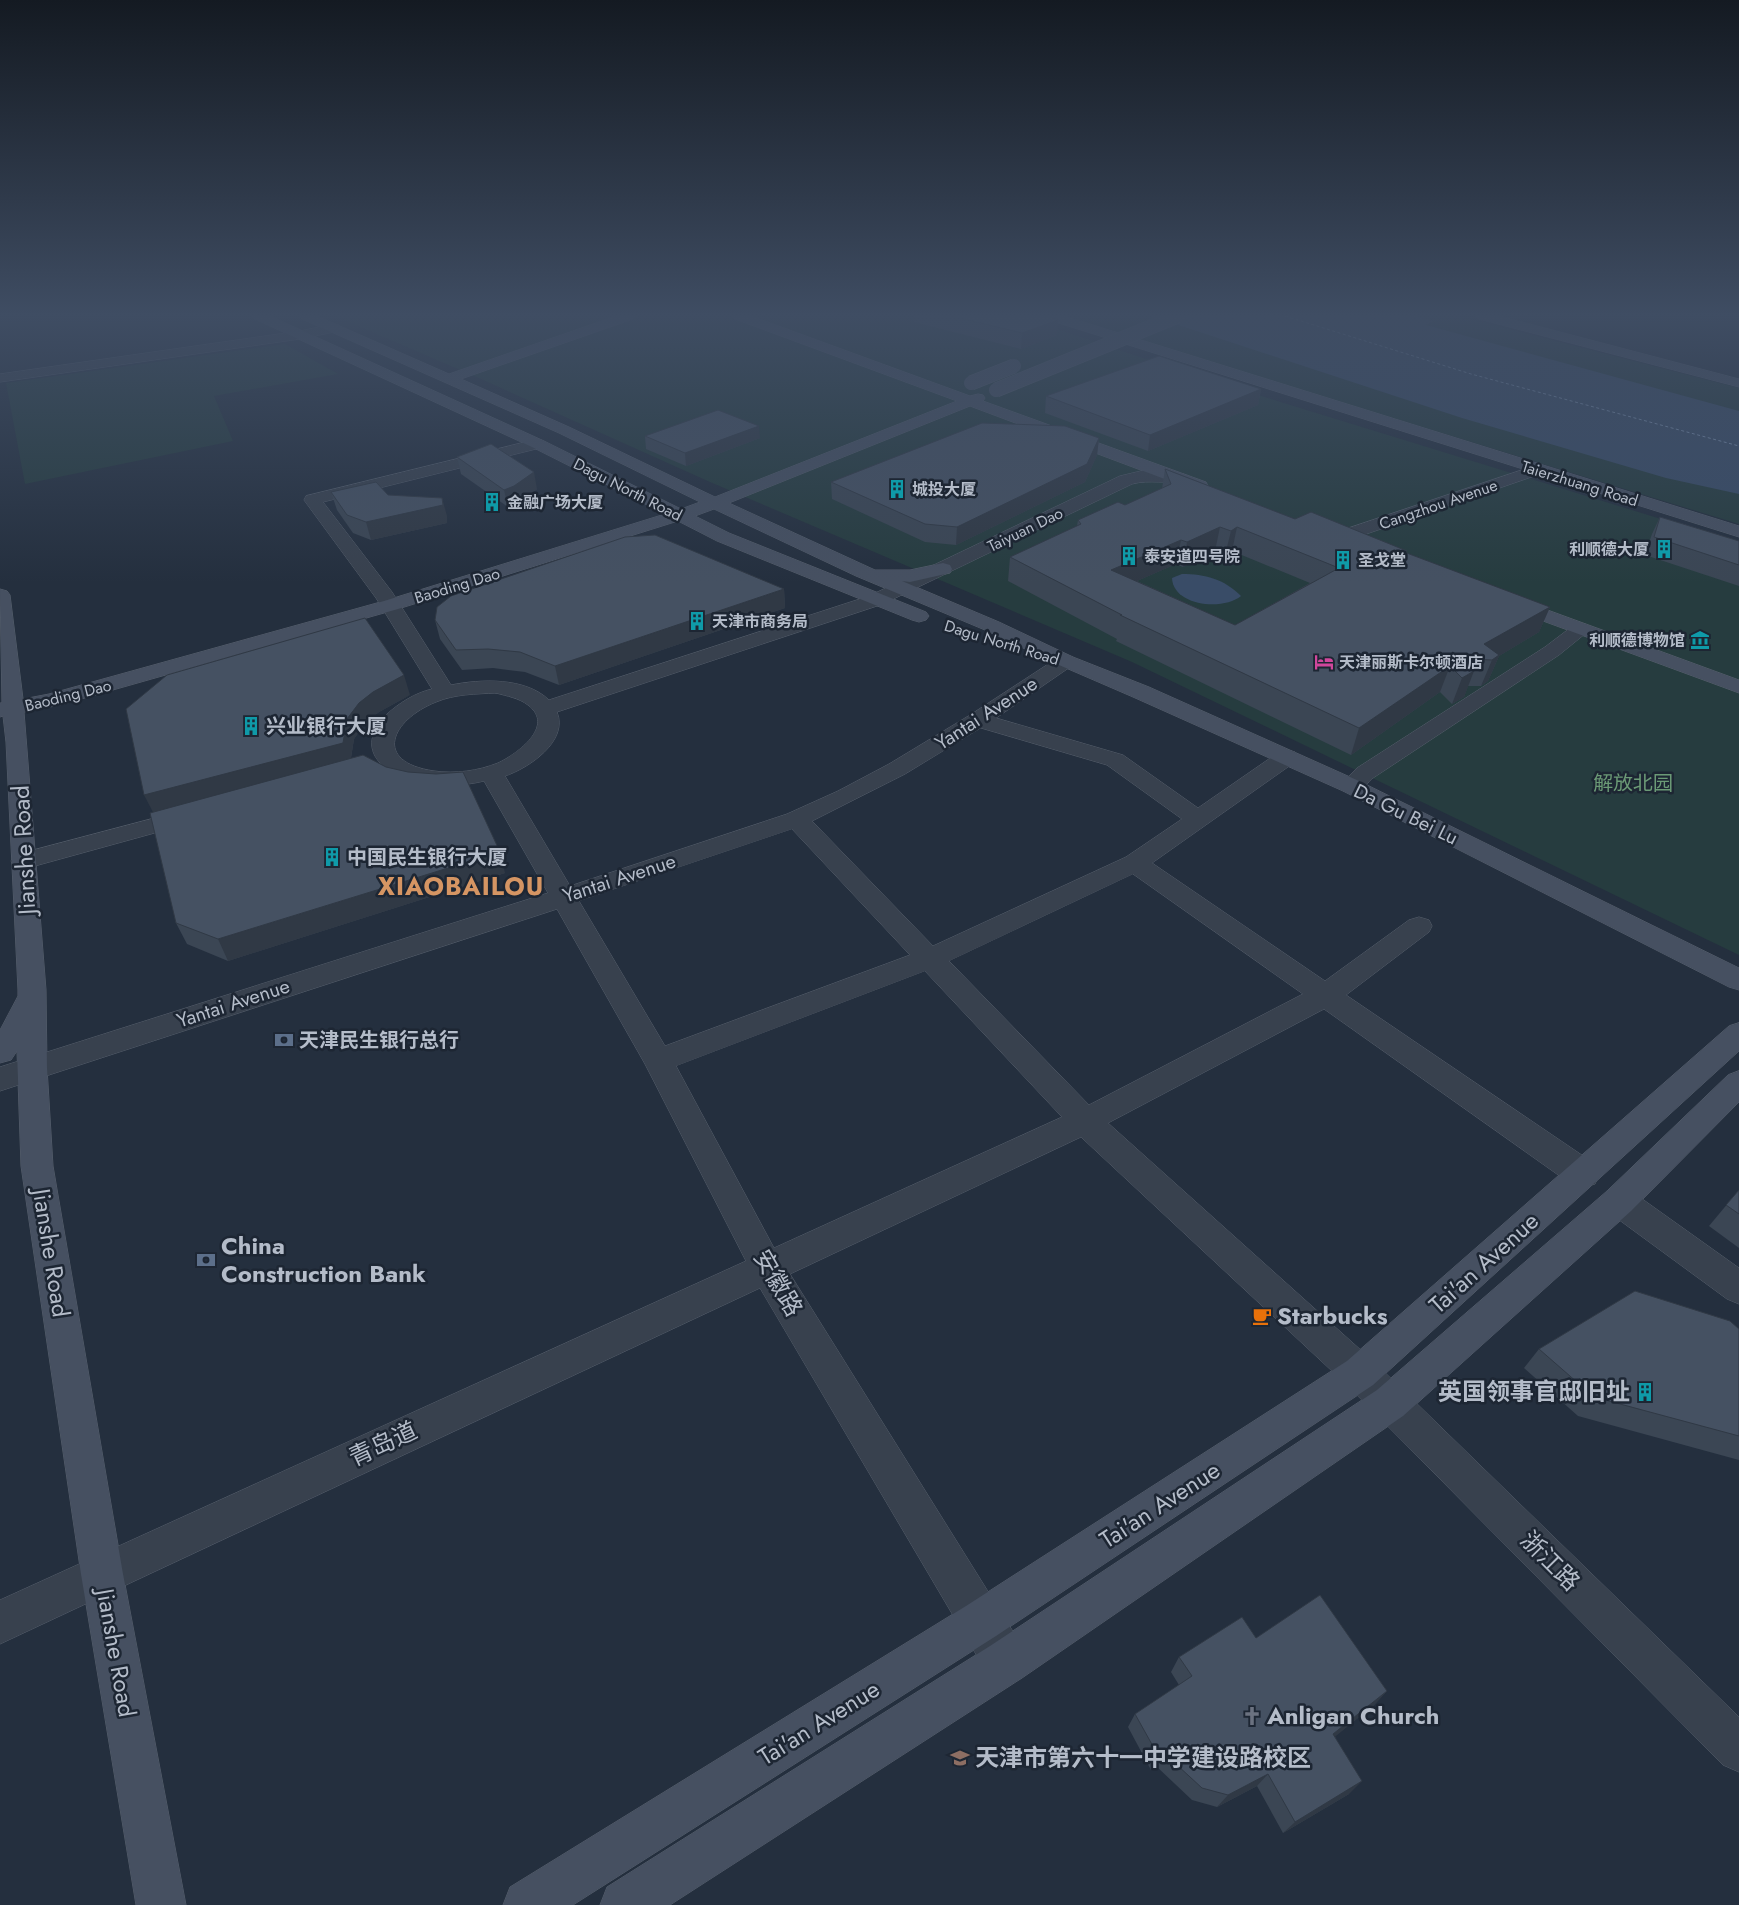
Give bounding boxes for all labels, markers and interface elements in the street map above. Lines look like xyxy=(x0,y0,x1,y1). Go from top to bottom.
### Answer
street label: Dagu North Road xyxy=(570,452,686,527)
street label: Taierzhuang Road xyxy=(1519,455,1641,512)
street label: Cangzhou Avenue xyxy=(1376,473,1500,535)
building icon: 城投大厦 xyxy=(886,478,908,500)
place label: 城投大厦 xyxy=(912,478,976,501)
building icon: 金融广场大厦 xyxy=(481,491,503,513)
place label: 金融广场大厦 xyxy=(507,491,603,514)
street label: Taiyuan Dao xyxy=(984,501,1067,558)
place label: 利顺德大厦 xyxy=(1569,538,1649,561)
building icon: 利顺德大厦 xyxy=(1653,538,1675,560)
building icon: 泰安道四号院 xyxy=(1118,545,1140,567)
place label: 泰安道四号院 xyxy=(1144,545,1240,568)
building icon: 圣戈堂 xyxy=(1332,549,1354,571)
place label: 圣戈堂 xyxy=(1358,549,1406,572)
street label: Baoding Dao xyxy=(412,562,503,609)
building icon: 天津市商务局 xyxy=(686,610,708,632)
place label: 天津市商务局 xyxy=(712,610,808,633)
street label: Dagu North Road xyxy=(942,614,1062,671)
place label: 利顺德博物馆 xyxy=(1589,629,1685,652)
museum icon: 利顺德博物馆 xyxy=(1689,629,1711,651)
hotel icon: 天津丽斯卡尔顿酒店 xyxy=(1313,651,1335,673)
place label: 天津丽斯卡尔顿酒店 xyxy=(1339,651,1483,674)
street label: Yantai Avenue xyxy=(929,669,1043,758)
street label: Baoding Dao xyxy=(23,674,114,717)
place label: 兴业银行大厦 xyxy=(266,712,386,741)
building icon: 兴业银行大厦 xyxy=(240,715,262,737)
park label: 解放北园 xyxy=(1593,769,1673,798)
street label: Da Gu Bei Lu xyxy=(1349,777,1463,852)
street label: Jianshe Road xyxy=(3,784,45,919)
place label: 中国民生银行大厦 xyxy=(347,843,507,872)
building icon: 中国民生银行大厦 xyxy=(321,846,343,868)
street label: Yantai Avenue xyxy=(559,847,679,910)
district label: XIAOBAILOU xyxy=(378,868,544,904)
street label: Yantai Avenue xyxy=(173,972,293,1035)
place label: 天津民生银行总行 xyxy=(299,1026,459,1055)
bank icon: 天津民生银行总行 xyxy=(273,1029,295,1051)
street label: Jianshe Road xyxy=(24,1183,79,1320)
street label: Tai'an Avenue xyxy=(1421,1204,1546,1322)
place label: China Construction Bank xyxy=(221,1228,426,1291)
street label: 安徽路 xyxy=(745,1243,812,1323)
bank icon: China Construction Bank xyxy=(195,1249,217,1271)
place label: Starbucks xyxy=(1277,1298,1388,1333)
cafe icon: Starbucks xyxy=(1251,1305,1273,1327)
place label: 英国领事官邸旧址 xyxy=(1438,1374,1630,1409)
building icon: 英国领事官邸旧址 xyxy=(1634,1381,1656,1403)
street label: 青岛道 xyxy=(343,1412,423,1475)
street label: Tai'an Avenue xyxy=(1093,1453,1227,1557)
street label: 浙江路 xyxy=(1513,1523,1588,1598)
street label: Jianshe Road xyxy=(87,1583,145,1720)
street label: Tai'an Avenue xyxy=(751,1671,886,1774)
place label: Anligan Church xyxy=(1266,1698,1439,1733)
church icon: Anligan Church xyxy=(1241,1705,1263,1727)
place label: 天津市第六十一中学建设路校区 xyxy=(975,1740,1311,1775)
school or university icon: 天津市第六十一中学建设路校区 xyxy=(949,1747,971,1769)

